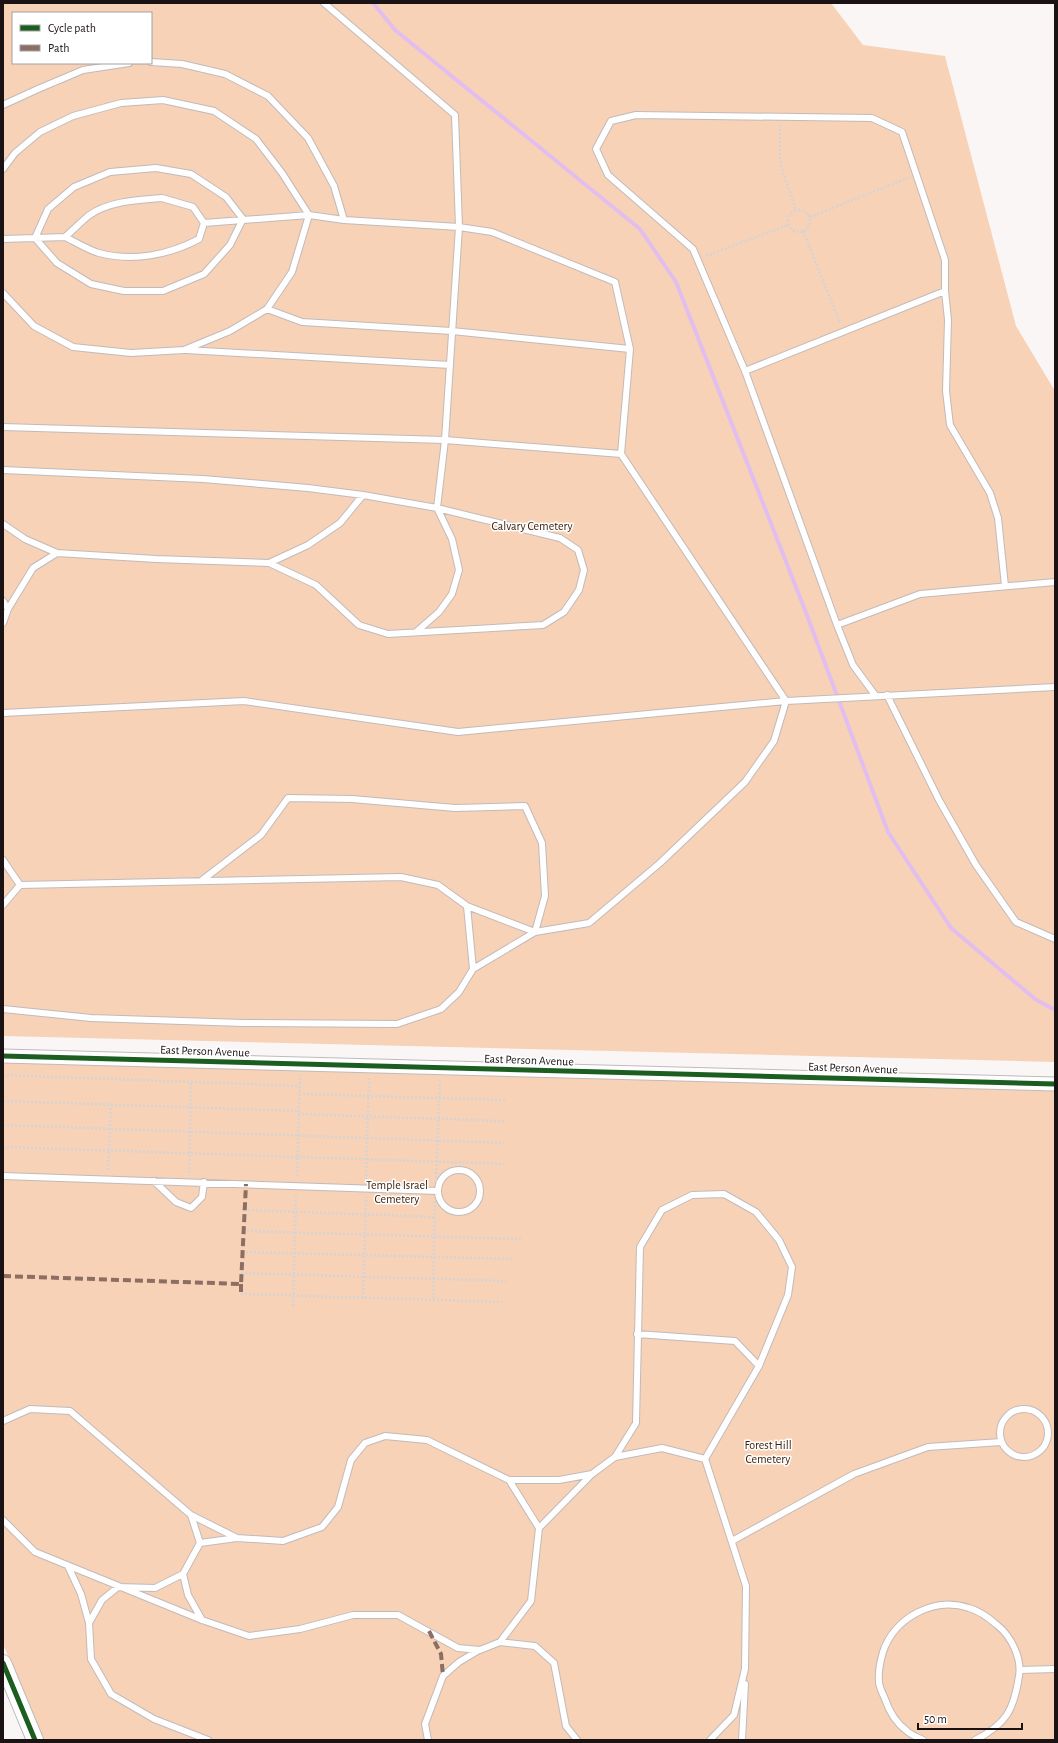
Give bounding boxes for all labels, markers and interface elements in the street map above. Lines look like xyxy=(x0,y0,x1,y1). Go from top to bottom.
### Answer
legend xyxy=(12,12,152,64)
text: Cycle path xyxy=(48,22,96,35)
text: Path xyxy=(48,42,70,54)
park label: Calvary Cemetery xyxy=(491,520,573,533)
street label: East Person Avenue xyxy=(160,1043,250,1059)
street label: East Person Avenue xyxy=(484,1052,574,1068)
street label: East Person Avenue xyxy=(808,1060,898,1076)
park label: Temple Israel Cemetery xyxy=(366,1179,428,1206)
park label: Forest Hill Cemetery xyxy=(744,1439,792,1466)
scale bar xyxy=(918,1705,1022,1731)
text: 50 m xyxy=(924,1713,947,1725)

